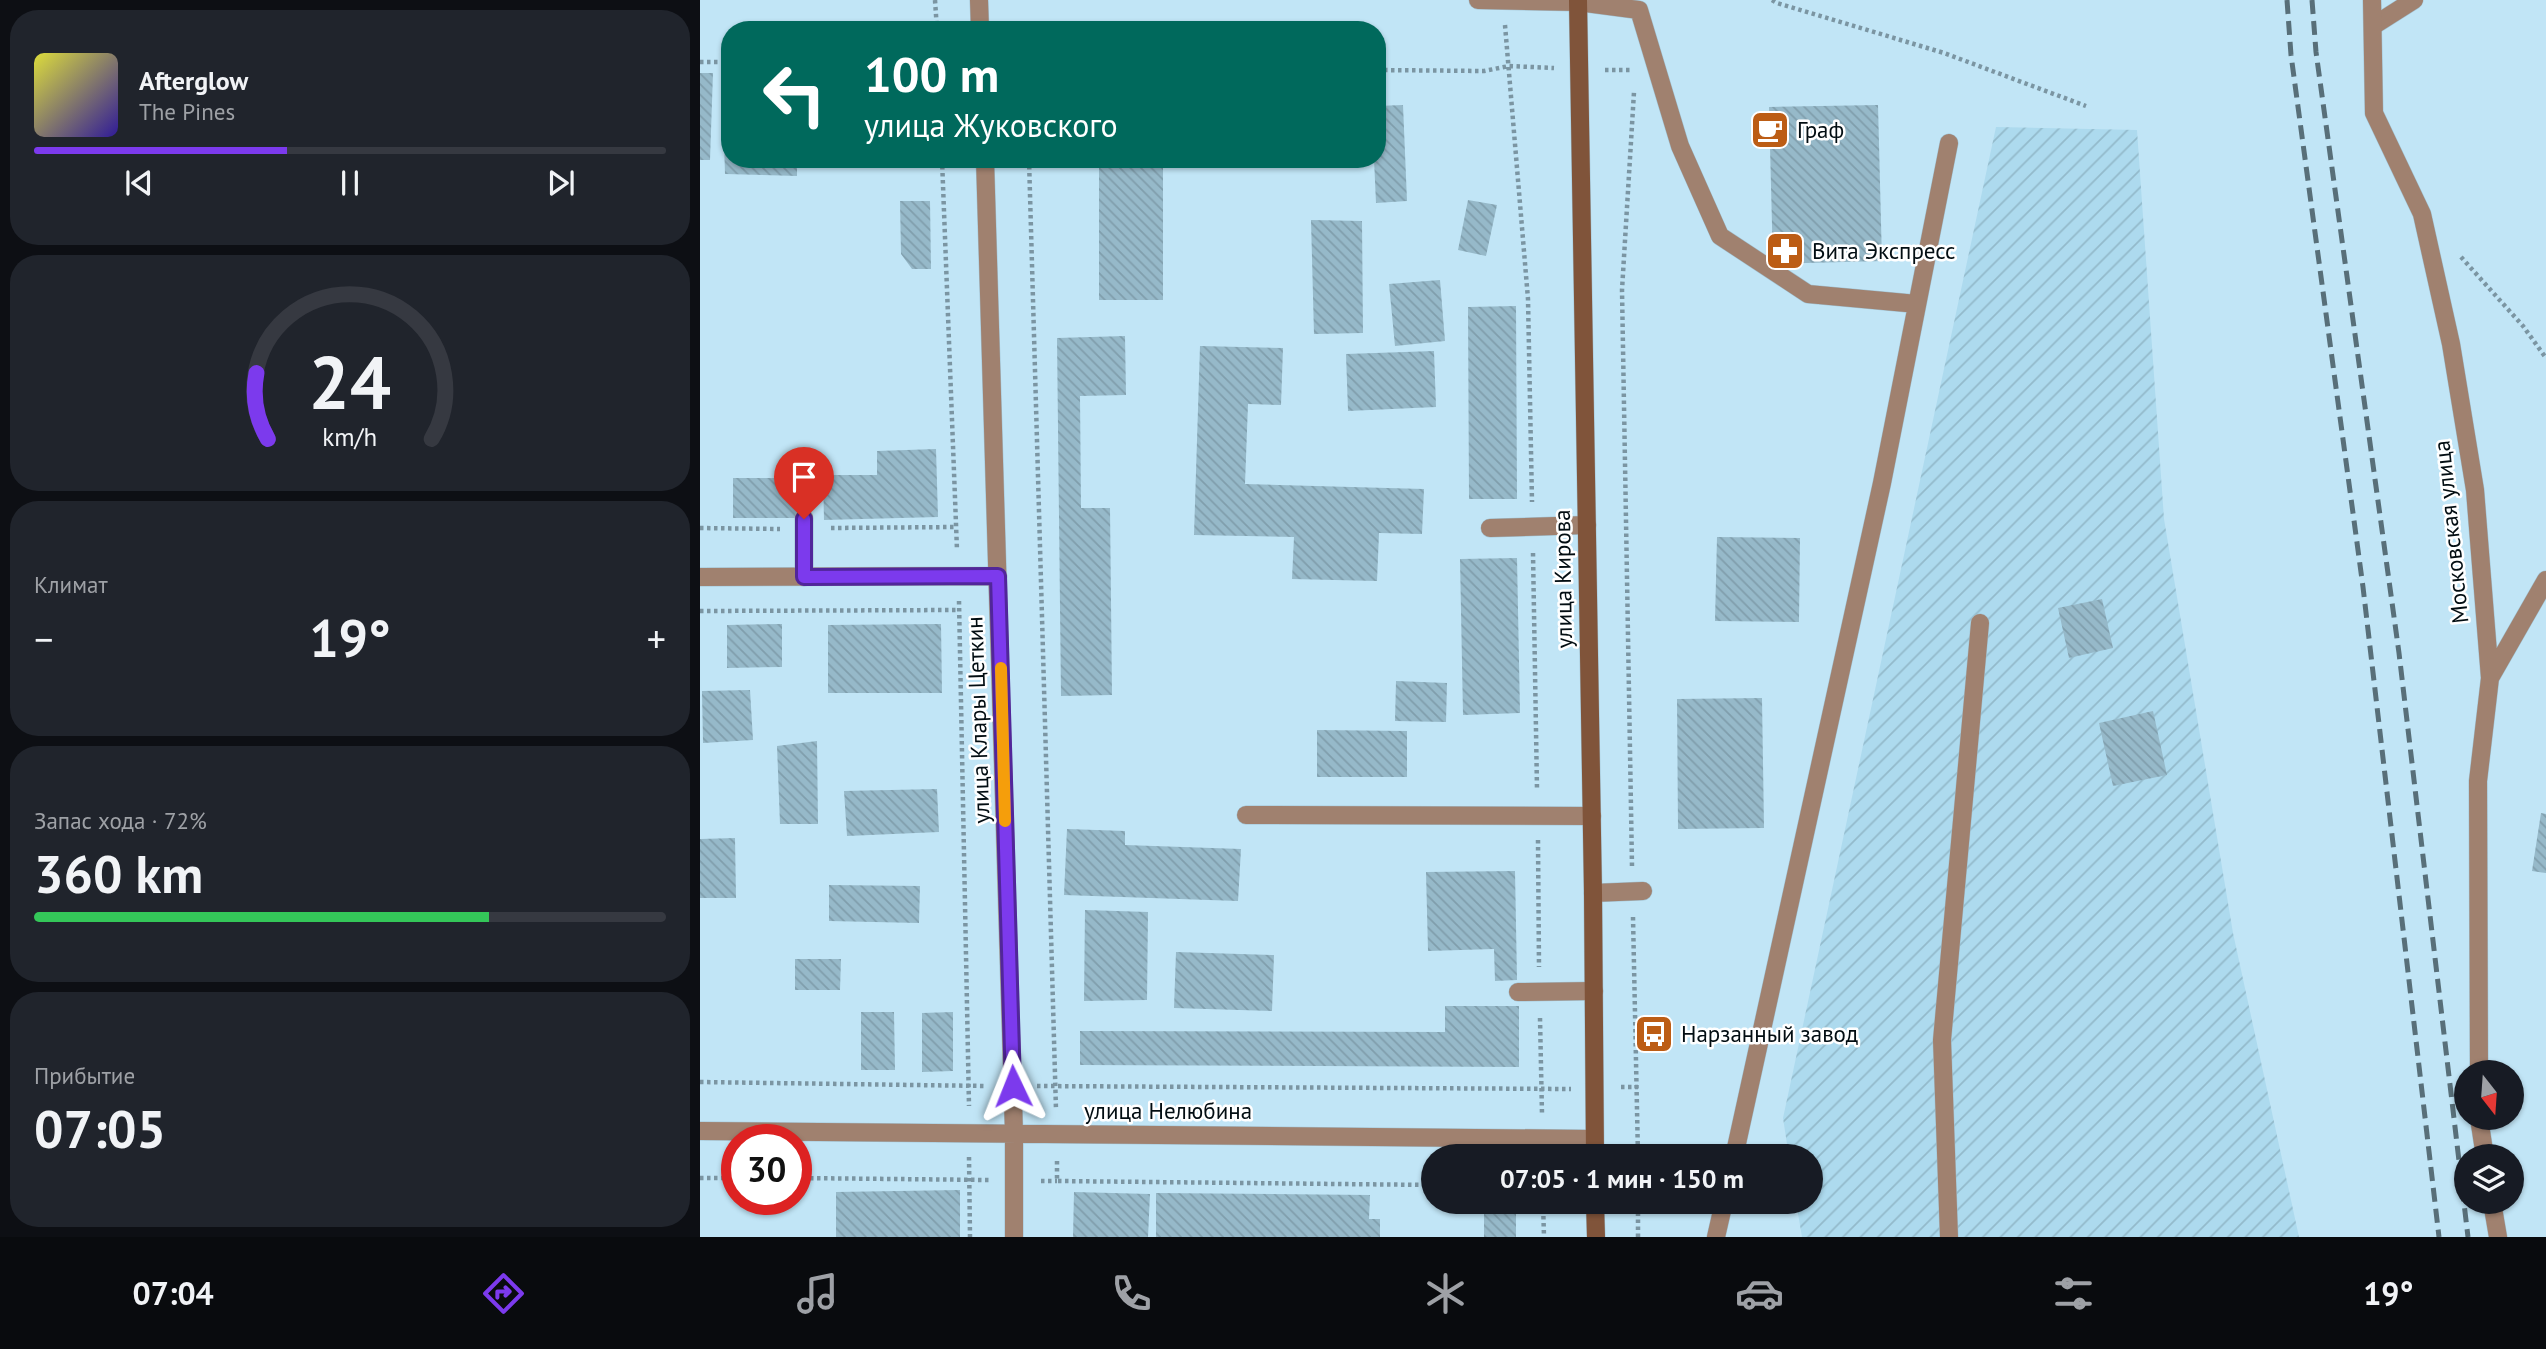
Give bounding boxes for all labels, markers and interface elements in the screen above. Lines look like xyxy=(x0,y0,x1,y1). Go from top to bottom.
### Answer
text: 100 m xyxy=(864,42,999,106)
icon: left xyxy=(749,49,840,140)
text: Afterglow xyxy=(139,64,248,97)
text: The Pines xyxy=(139,97,235,126)
text: улица Жуковского xyxy=(864,104,1118,146)
cafe icon: Граф xyxy=(1749,109,1791,151)
place label: Граф xyxy=(1797,115,1844,144)
icon: previous xyxy=(120,164,158,202)
icon: pause xyxy=(331,164,369,202)
icon: next xyxy=(542,164,580,202)
pharmacy icon: Вита Экспресс xyxy=(1764,230,1806,272)
place label: Вита Экспресс xyxy=(1812,236,1955,265)
text: 24 xyxy=(309,336,391,430)
text: km/h xyxy=(323,421,377,453)
street label: Московская улица xyxy=(2426,439,2475,625)
pin xyxy=(774,447,834,519)
icon: arrive xyxy=(785,458,823,496)
street label: улица Кирова xyxy=(1547,509,1578,649)
text: Климат xyxy=(34,570,108,599)
text: 19° xyxy=(309,604,391,671)
text: − xyxy=(34,614,53,663)
text: + xyxy=(647,614,666,663)
street label: улица Клары Цеткин xyxy=(959,616,996,824)
text: Запас хода · 72% xyxy=(34,806,207,835)
text: 360 km xyxy=(34,840,203,907)
bus stop icon: Нарзанный завод xyxy=(1633,1013,1675,1055)
place label: Нарзанный завод xyxy=(1681,1019,1858,1048)
position arrow xyxy=(976,1049,1050,1123)
north arrow xyxy=(2454,1060,2524,1130)
map controls xyxy=(2454,1060,2524,1214)
text: Прибытие xyxy=(34,1061,135,1090)
text: 07:05 xyxy=(34,1095,166,1162)
street label: улица Нелюбина xyxy=(1084,1096,1252,1125)
speed limit sign: 30 xyxy=(721,1124,812,1215)
button: layers xyxy=(2454,1144,2524,1214)
text: 07:05 · 1 мин · 150 m xyxy=(1500,1162,1744,1195)
icon: directions xyxy=(479,1269,528,1318)
icon: music xyxy=(793,1269,842,1318)
icon: phone xyxy=(1107,1269,1156,1318)
icon: climate xyxy=(1421,1269,1470,1318)
icon: car xyxy=(1735,1269,1784,1318)
icon: filters xyxy=(2049,1269,2098,1318)
text: 07:04 xyxy=(133,1272,214,1314)
text: 19° xyxy=(2363,1272,2413,1314)

